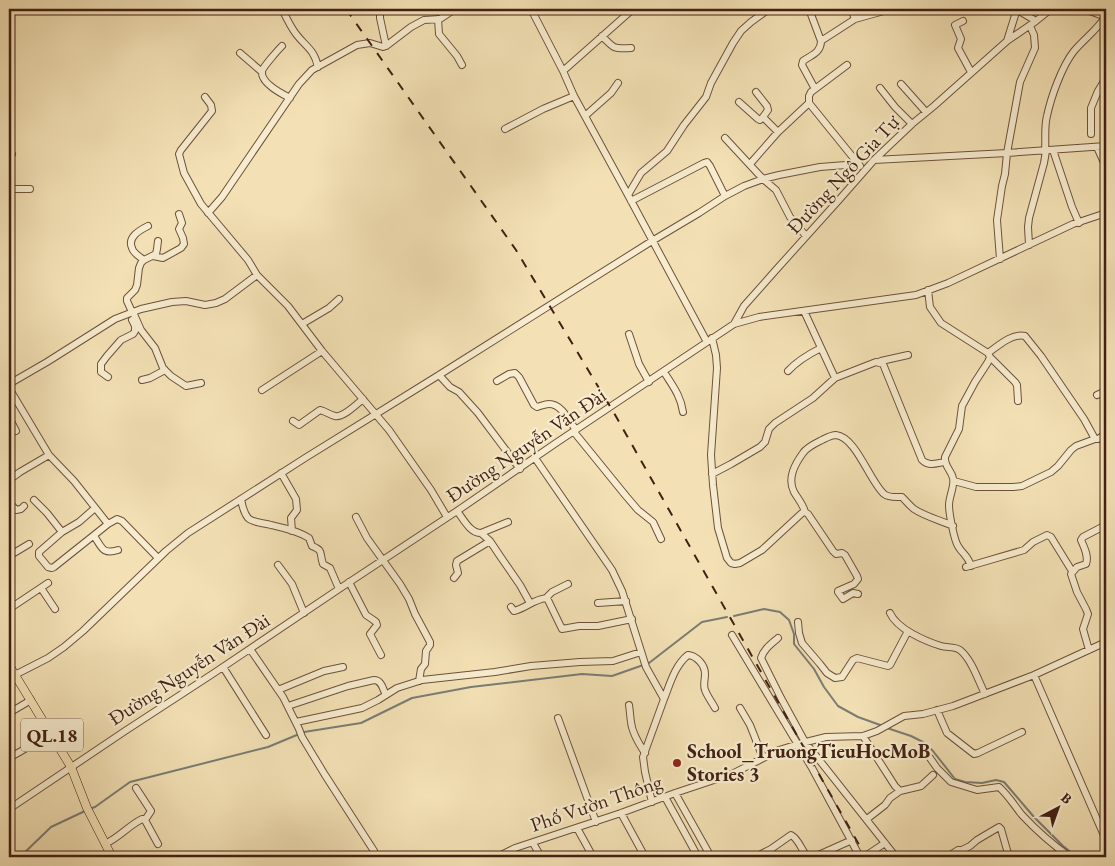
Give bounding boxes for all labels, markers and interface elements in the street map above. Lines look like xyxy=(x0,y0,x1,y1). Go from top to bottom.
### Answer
street label: Đường Ngô Gia Tự xyxy=(781,108,906,239)
street label: Đường Nguyễn Văn Đài xyxy=(441,382,611,508)
street label: Đường Nguyễn Văn Đài xyxy=(103,607,275,731)
road number: QL.18 xyxy=(21,718,83,752)
place label: School_TruongTieuHocMoB Stories 3 xyxy=(687,738,930,787)
marker: School_TruongTieuHocMoB Stories 3 xyxy=(671,757,683,769)
street label: Phố Vườn Thông xyxy=(527,768,665,838)
north arrow xyxy=(1032,784,1082,834)
text: B xyxy=(1057,789,1076,808)

